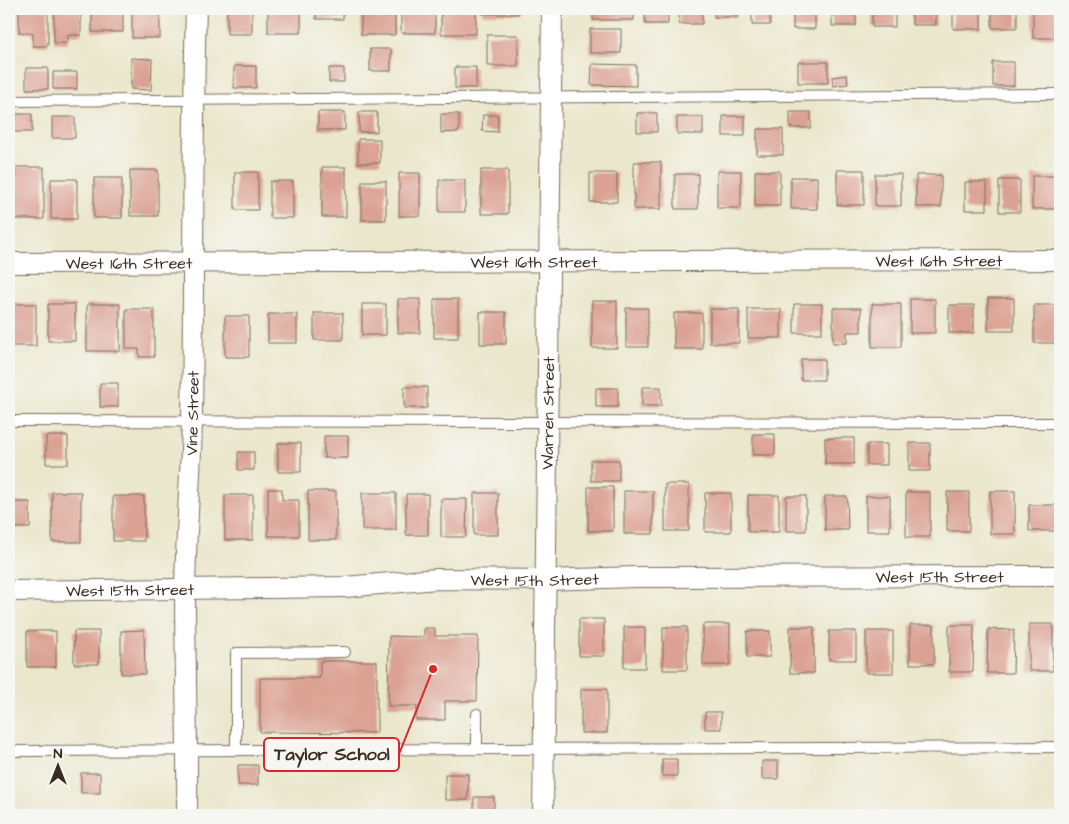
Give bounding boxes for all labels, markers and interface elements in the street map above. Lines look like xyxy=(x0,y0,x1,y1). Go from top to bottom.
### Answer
street label: West 16th Street xyxy=(876,250,1003,273)
street label: West 16th Street xyxy=(471,251,598,274)
street label: West 16th Street xyxy=(66,252,193,275)
street label: Warren Street xyxy=(537,356,560,470)
street label: Vine Street xyxy=(181,370,205,456)
street label: West 15th Street xyxy=(875,566,1004,588)
street label: West 15th Street xyxy=(470,568,600,592)
street label: West 15th Street xyxy=(66,579,195,602)
callout: Taylor School xyxy=(264,738,399,771)
north arrow xyxy=(32,742,82,792)
text: Taylor School xyxy=(273,742,390,768)
text: N xyxy=(54,744,63,764)

